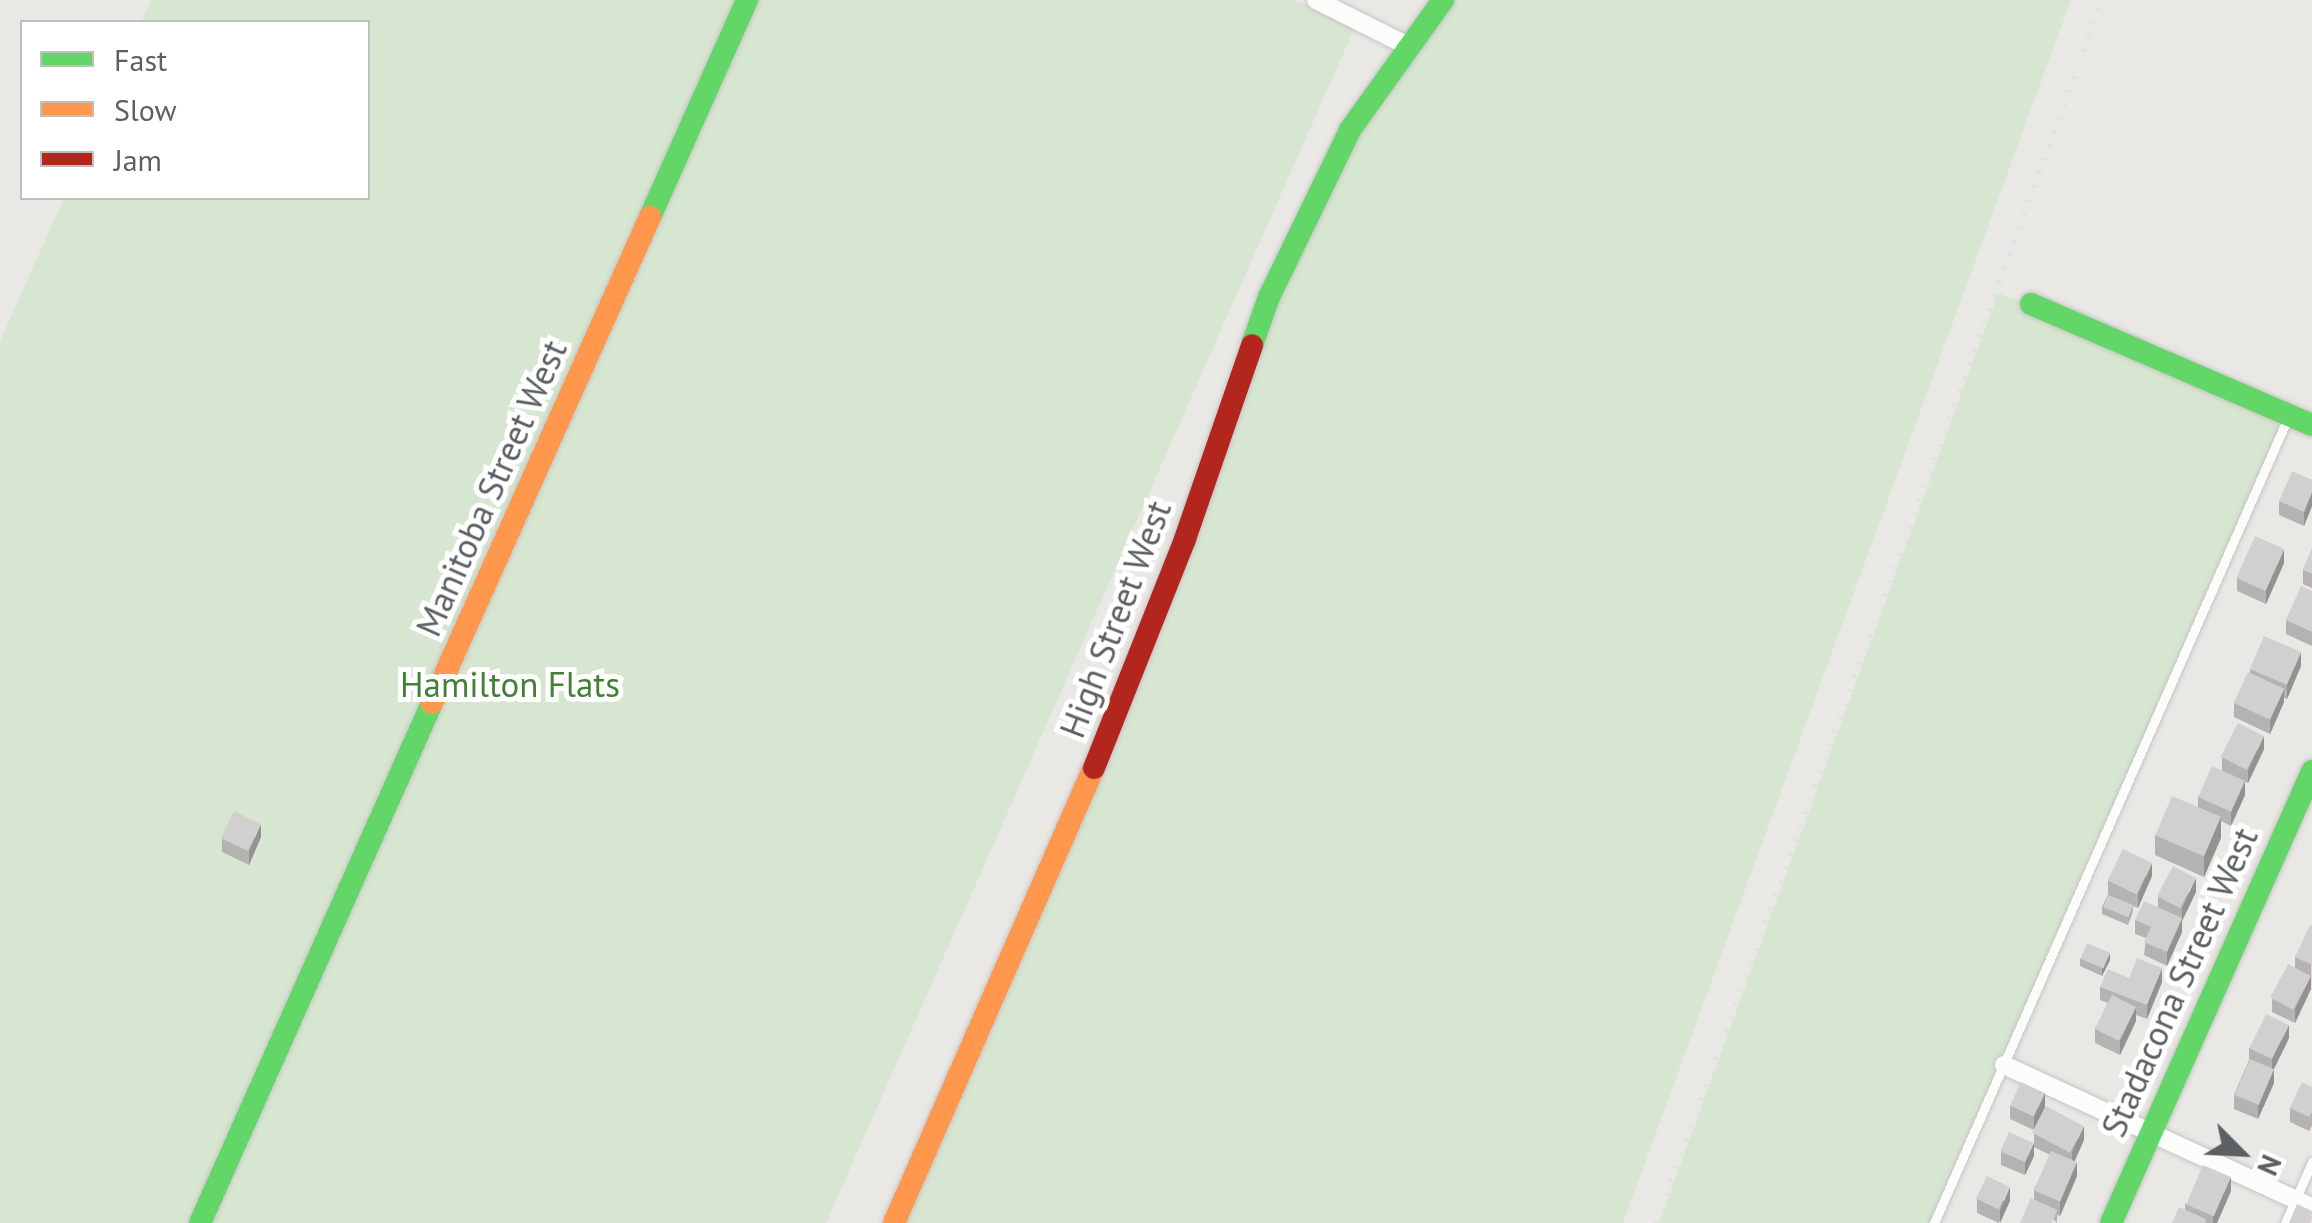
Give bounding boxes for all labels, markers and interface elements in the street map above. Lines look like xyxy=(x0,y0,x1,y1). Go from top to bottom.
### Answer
legend xyxy=(20,20,370,200)
text: Fast xyxy=(114,40,167,79)
text: Slow xyxy=(114,90,177,129)
text: Jam xyxy=(114,140,162,179)
street label: Manitoba Street West xyxy=(407,333,575,643)
street label: High Street West xyxy=(1050,494,1180,744)
park label: Hamilton Flats xyxy=(400,663,620,705)
street label: Stadacona Street West xyxy=(2092,821,2266,1143)
north arrow xyxy=(2192,1103,2292,1203)
text: N xyxy=(2249,1149,2291,1181)

